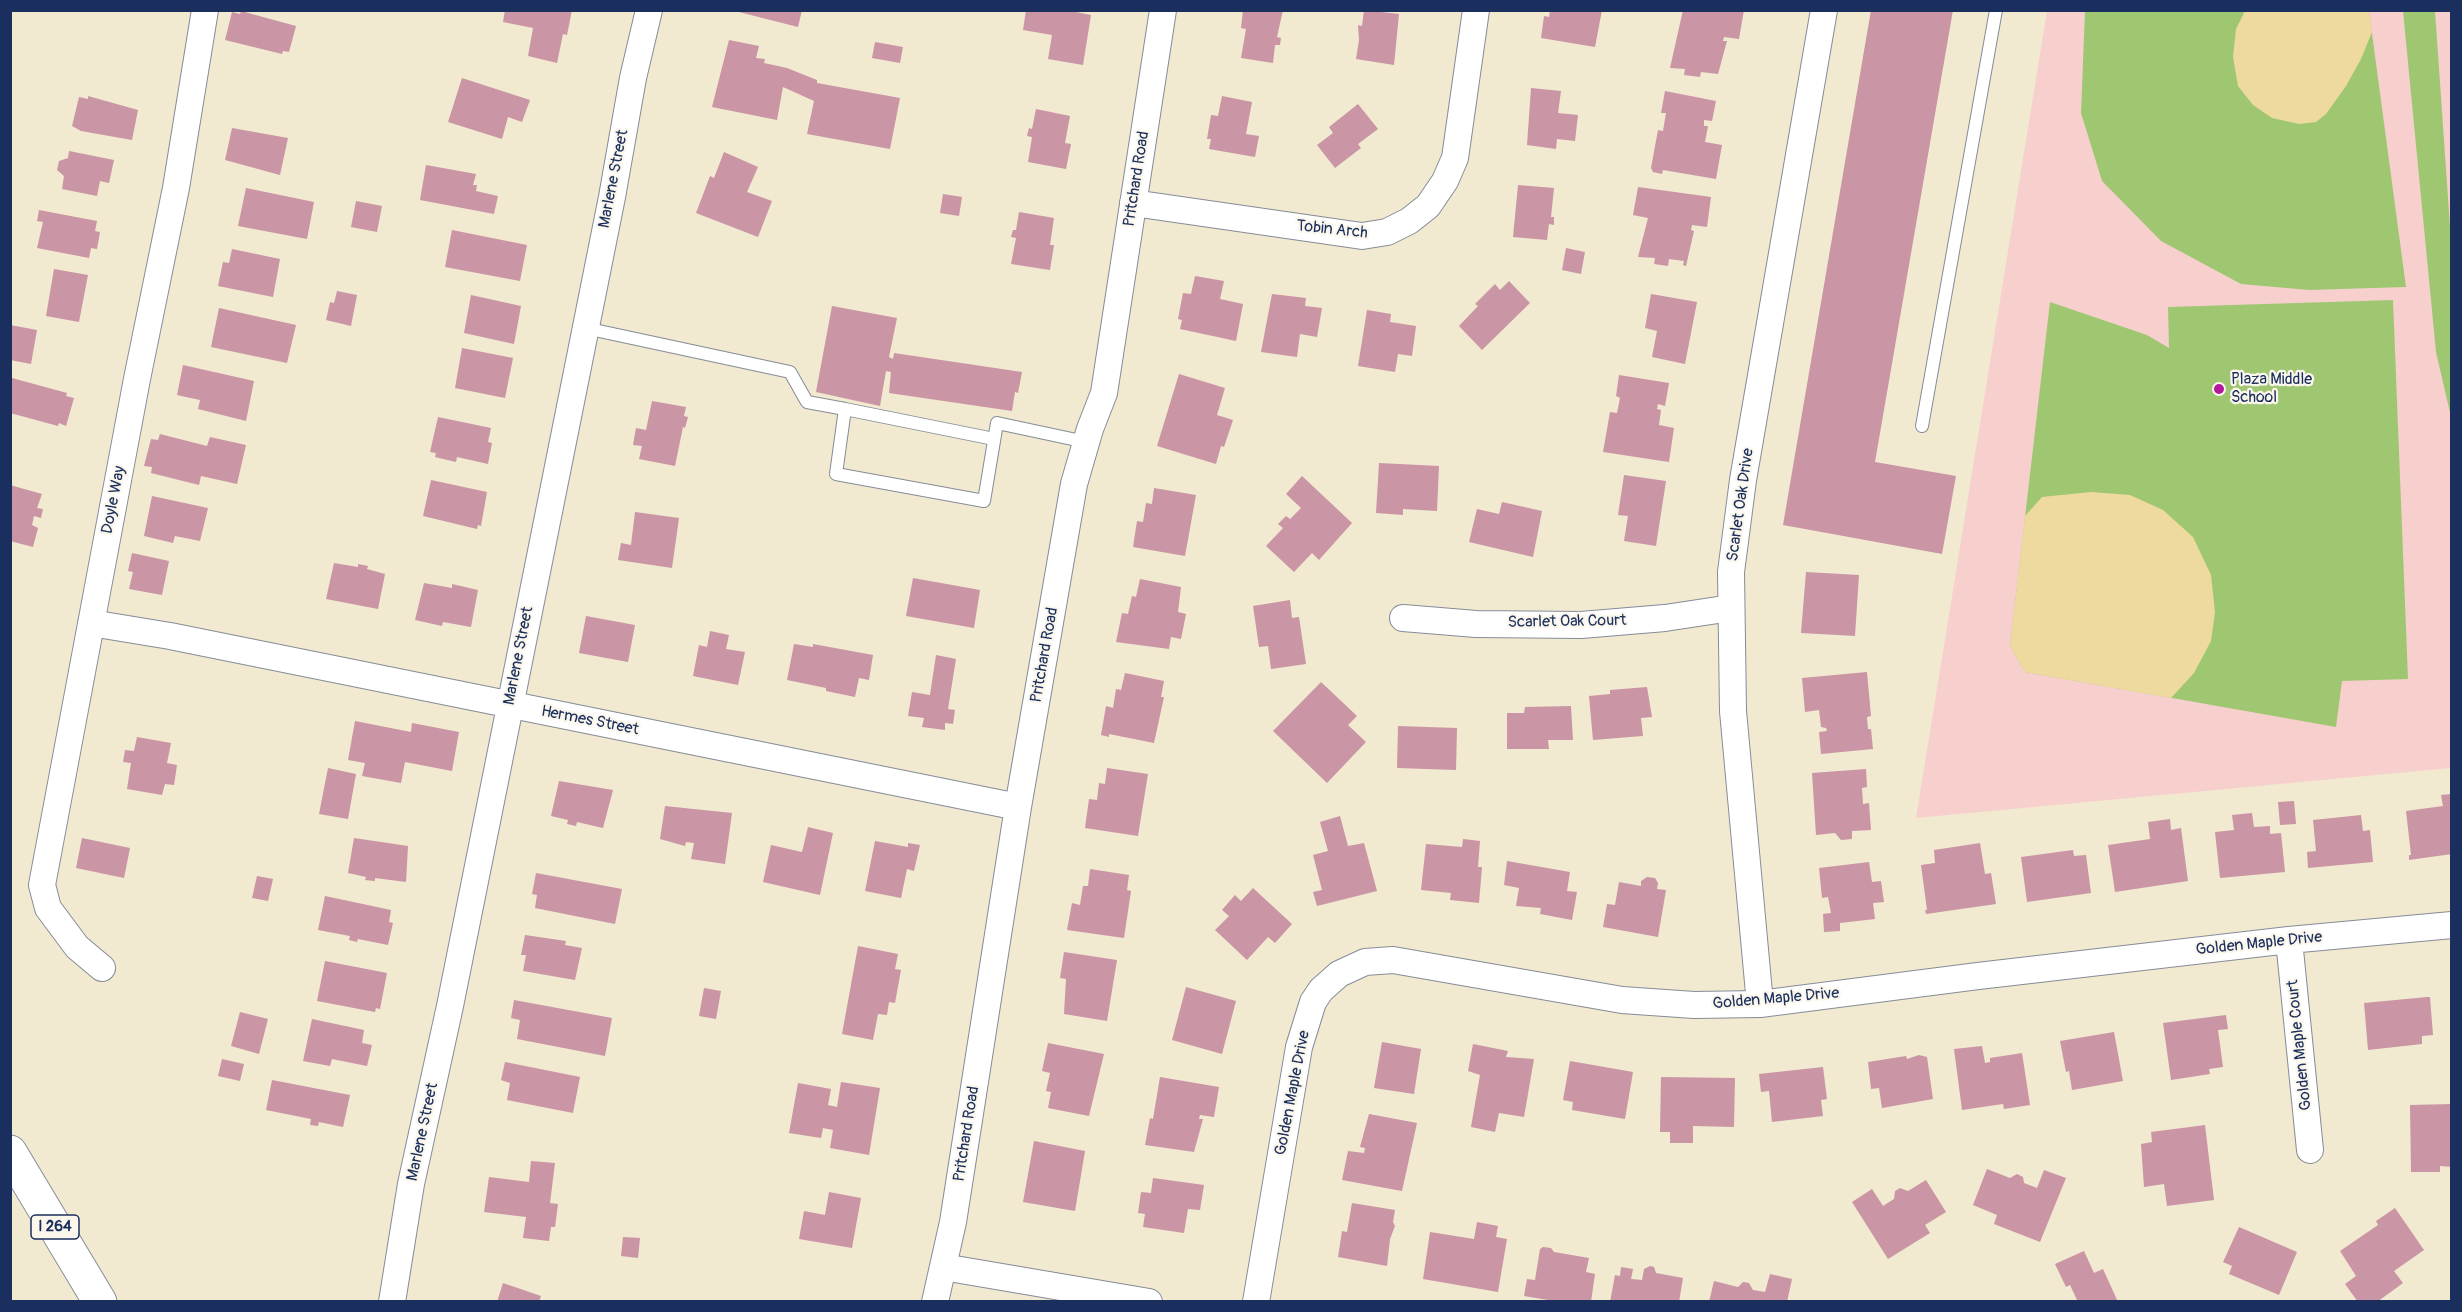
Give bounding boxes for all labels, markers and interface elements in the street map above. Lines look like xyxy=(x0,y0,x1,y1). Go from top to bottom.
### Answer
street label: Marlene Street xyxy=(595,128,633,230)
street label: Pritchard Road xyxy=(1120,130,1154,228)
street label: Tobin Arch xyxy=(1295,217,1369,243)
place label: Plaza Middle School xyxy=(2231,370,2312,408)
marker: Plaza Middle School xyxy=(2212,382,2226,396)
street label: Scarlet Oak Drive xyxy=(1724,447,1758,563)
street label: Doyle Way xyxy=(98,465,130,535)
street label: Marlene Street xyxy=(500,605,538,707)
street label: Pritchard Road xyxy=(1027,606,1063,704)
street label: Scarlet Oak Court xyxy=(1508,611,1626,633)
street label: Hermes Street xyxy=(539,702,641,740)
street label: Golden Maple Drive xyxy=(2195,928,2323,960)
street label: Golden Maple Court xyxy=(2284,979,2316,1111)
street label: Golden Maple Drive xyxy=(1712,984,1840,1014)
street label: Golden Maple Drive xyxy=(1271,1029,1315,1157)
street label: Marlene Street xyxy=(403,1081,443,1183)
street label: Pritchard Road xyxy=(950,1085,984,1183)
road number: I 264 xyxy=(31,1215,79,1239)

